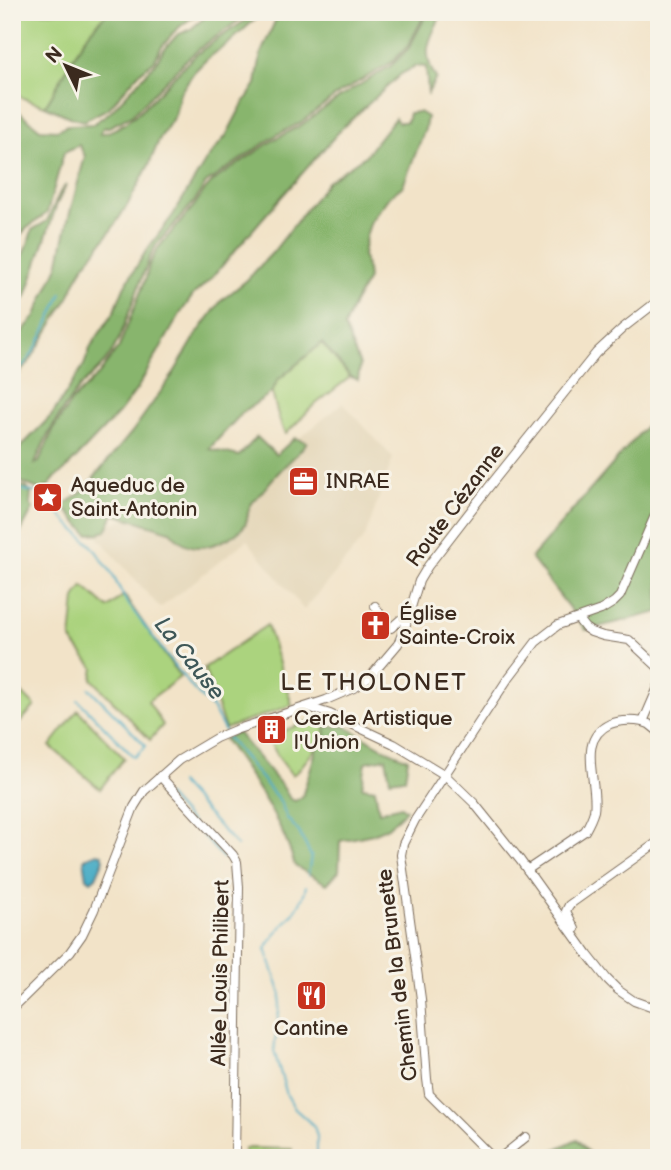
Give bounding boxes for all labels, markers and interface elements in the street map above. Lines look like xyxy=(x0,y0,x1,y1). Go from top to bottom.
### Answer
north arrow xyxy=(32,32,102,102)
text: N xyxy=(41,42,68,68)
street label: Route Cézanne xyxy=(401,439,510,572)
office icon: INRAE xyxy=(286,464,320,498)
place label: INRAE xyxy=(326,469,390,494)
place label: Aqueduc de Saint-Antonin xyxy=(71,473,197,522)
place icon: Aqueduc de Saint-Antonin xyxy=(31,480,65,514)
place label: Église Sainte-Croix xyxy=(399,601,515,650)
church icon: Église Sainte-Croix xyxy=(359,608,393,642)
water label: La Cause xyxy=(148,611,231,706)
district label: LE THOLONET xyxy=(280,668,468,697)
place label: Cercle Artistique l'Union xyxy=(294,706,453,755)
building icon: Cercle Artistique l'Union xyxy=(254,713,288,747)
street label: Chemin de la Brunette xyxy=(372,867,423,1083)
street label: Allée Louis Philibert xyxy=(206,879,235,1066)
restaurant icon: Cantine xyxy=(294,979,328,1013)
place label: Cantine xyxy=(274,1016,348,1041)

